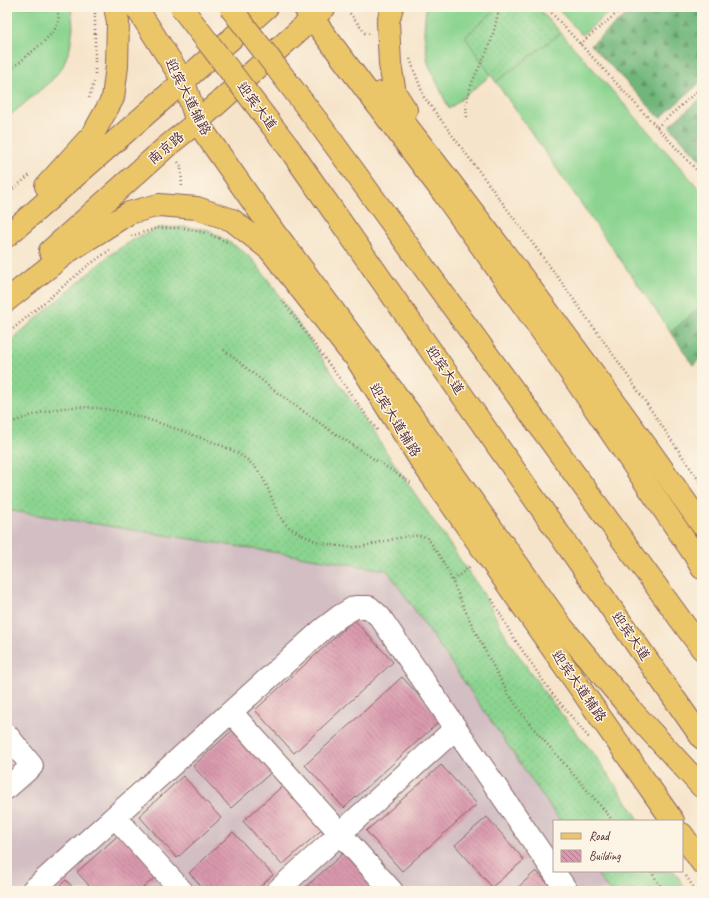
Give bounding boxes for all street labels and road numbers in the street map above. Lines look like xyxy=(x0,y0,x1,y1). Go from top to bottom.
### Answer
street label: 迎宾大道辅路 xyxy=(161,56,215,138)
street label: 迎宾大道 xyxy=(233,79,281,133)
street label: 南京路 xyxy=(144,128,188,168)
street label: 迎宾大道 xyxy=(422,342,468,398)
street label: 迎宾大道辅路 xyxy=(366,380,424,460)
street label: 迎宾大道 xyxy=(608,608,654,664)
street label: 迎宾大道辅路 xyxy=(548,647,610,725)

